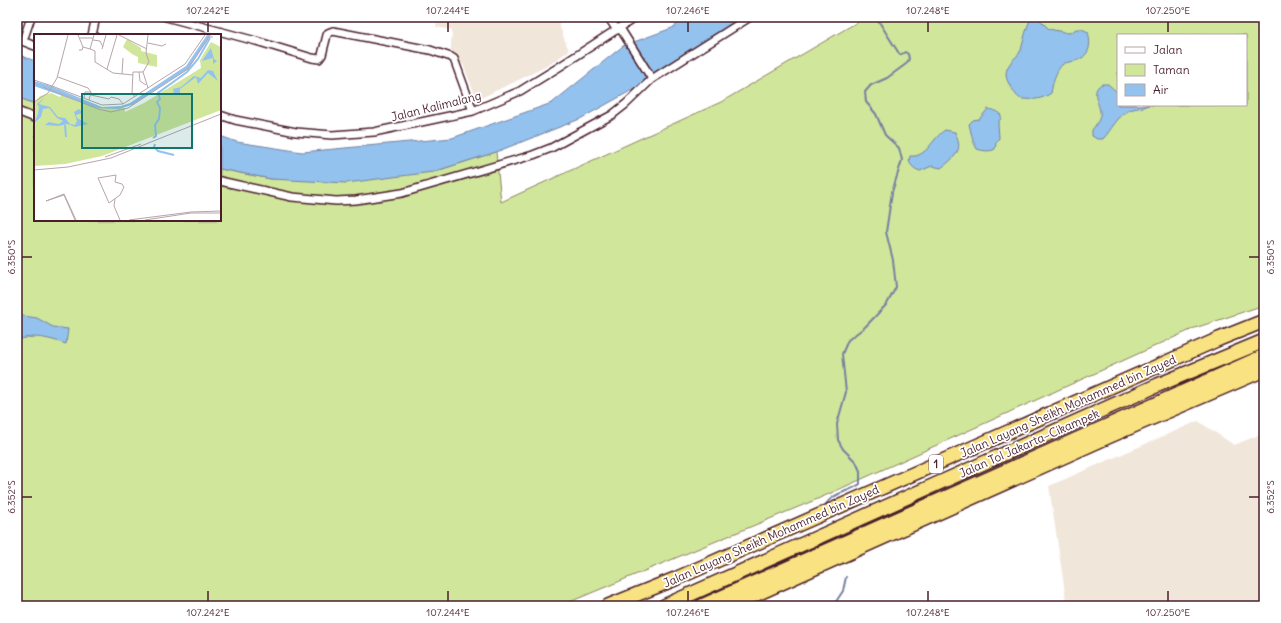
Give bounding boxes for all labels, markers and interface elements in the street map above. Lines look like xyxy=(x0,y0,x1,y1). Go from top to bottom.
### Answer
text: 107.242°E xyxy=(186,4,230,17)
text: 107.244°E xyxy=(426,4,470,17)
text: 107.246°E xyxy=(666,4,710,17)
text: 107.248°E xyxy=(906,4,950,17)
text: 107.250°E xyxy=(1146,4,1190,17)
inset map xyxy=(34,34,221,221)
legend xyxy=(1117,34,1247,106)
text: Jalan xyxy=(1153,42,1182,57)
text: Taman xyxy=(1153,62,1190,77)
text: Air xyxy=(1153,82,1168,97)
street label: Jalan Kalimalang xyxy=(389,88,483,124)
text: 6.350°S xyxy=(5,239,18,274)
text: 6.350°S xyxy=(1264,239,1277,274)
street label: Jalan Layang Sheikh Mohammed bin Zayed xyxy=(958,351,1178,461)
street label: Jalan Tol Jakarta–Cikampek xyxy=(957,405,1101,481)
road number: 1 xyxy=(929,455,943,473)
text: 6.352°S xyxy=(5,480,18,514)
text: 6.352°S xyxy=(1264,480,1277,514)
street label: Jalan Layang Sheikh Mohammed bin Zayed xyxy=(661,481,881,591)
text: 107.242°E xyxy=(186,606,230,619)
text: 107.244°E xyxy=(426,606,470,619)
text: 107.246°E xyxy=(666,606,710,619)
text: 107.248°E xyxy=(906,606,950,619)
text: 107.250°E xyxy=(1146,606,1190,619)

